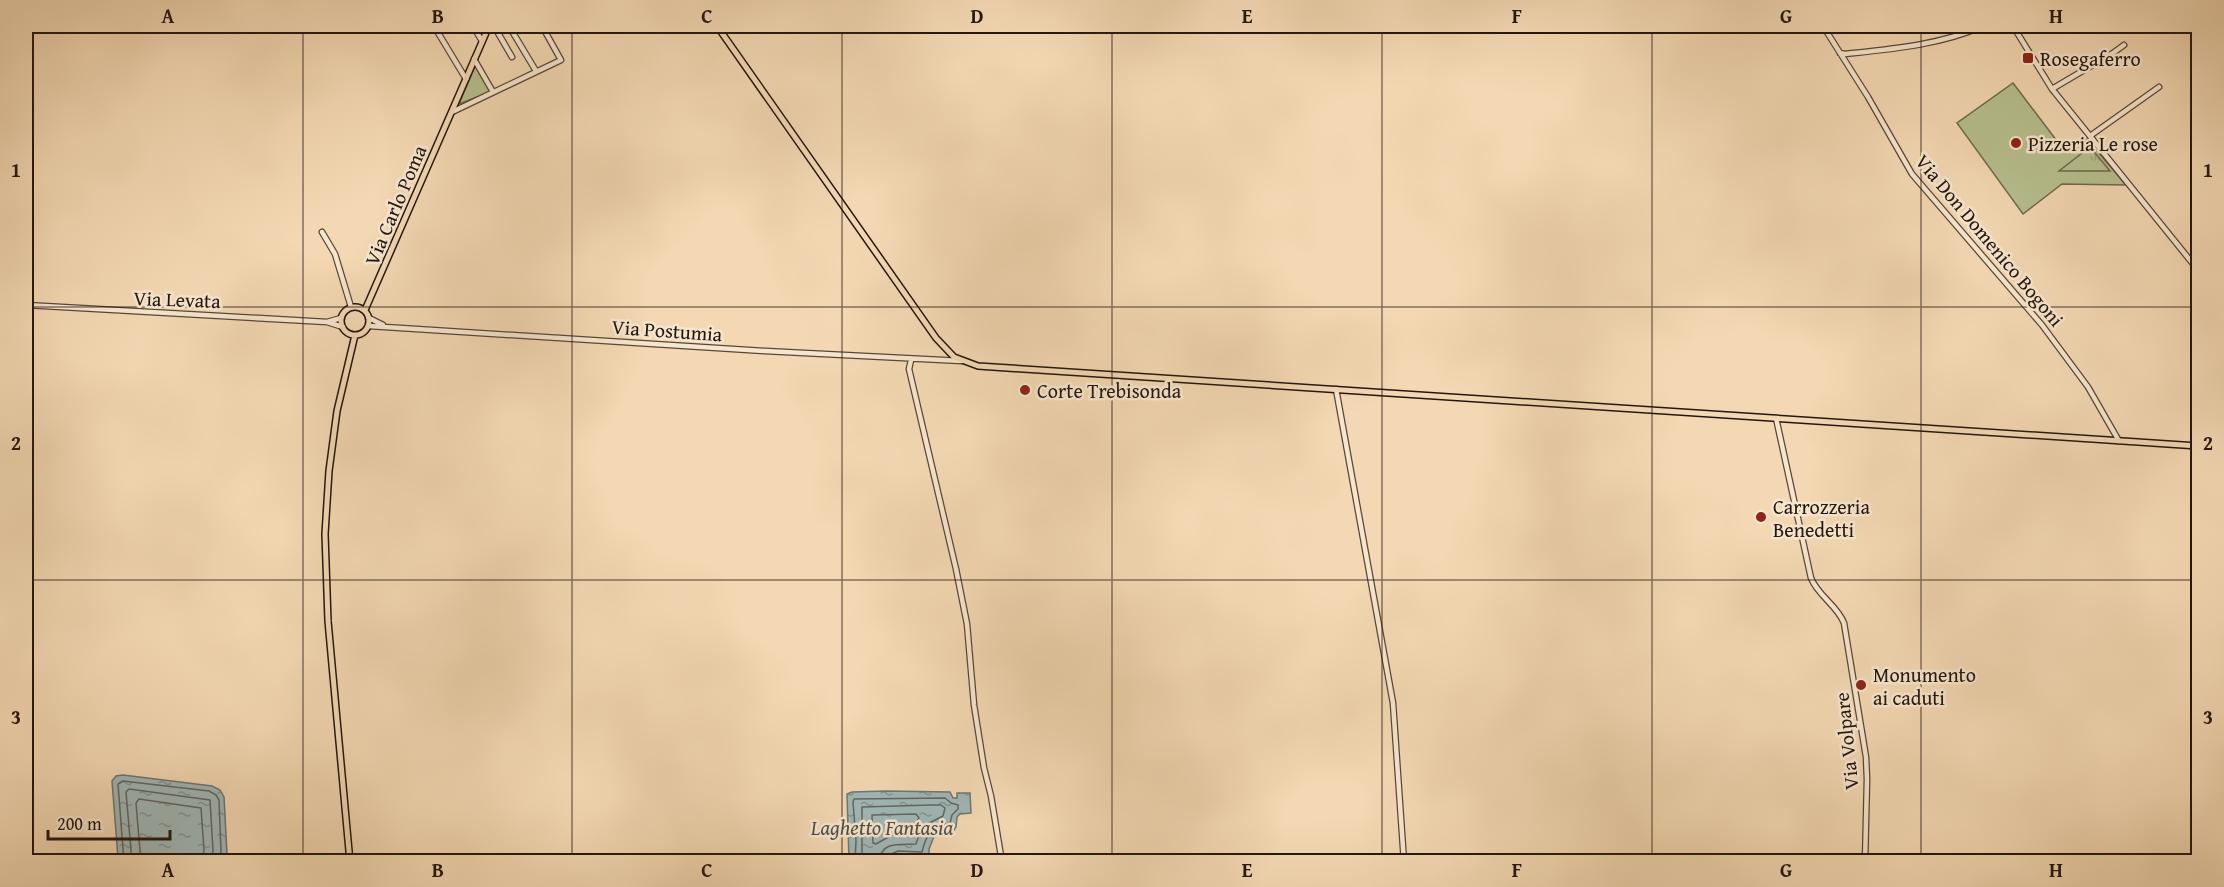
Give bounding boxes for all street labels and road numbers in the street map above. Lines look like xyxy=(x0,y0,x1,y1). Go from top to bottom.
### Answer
street label: Via Carlo Poma xyxy=(357,140,434,270)
street label: Via Don Domenico Bogoni xyxy=(1909,147,2071,333)
street label: Via Levata xyxy=(133,283,222,315)
street label: Via Postumia xyxy=(611,312,724,348)
street label: Via Volpare xyxy=(1826,691,1866,791)

